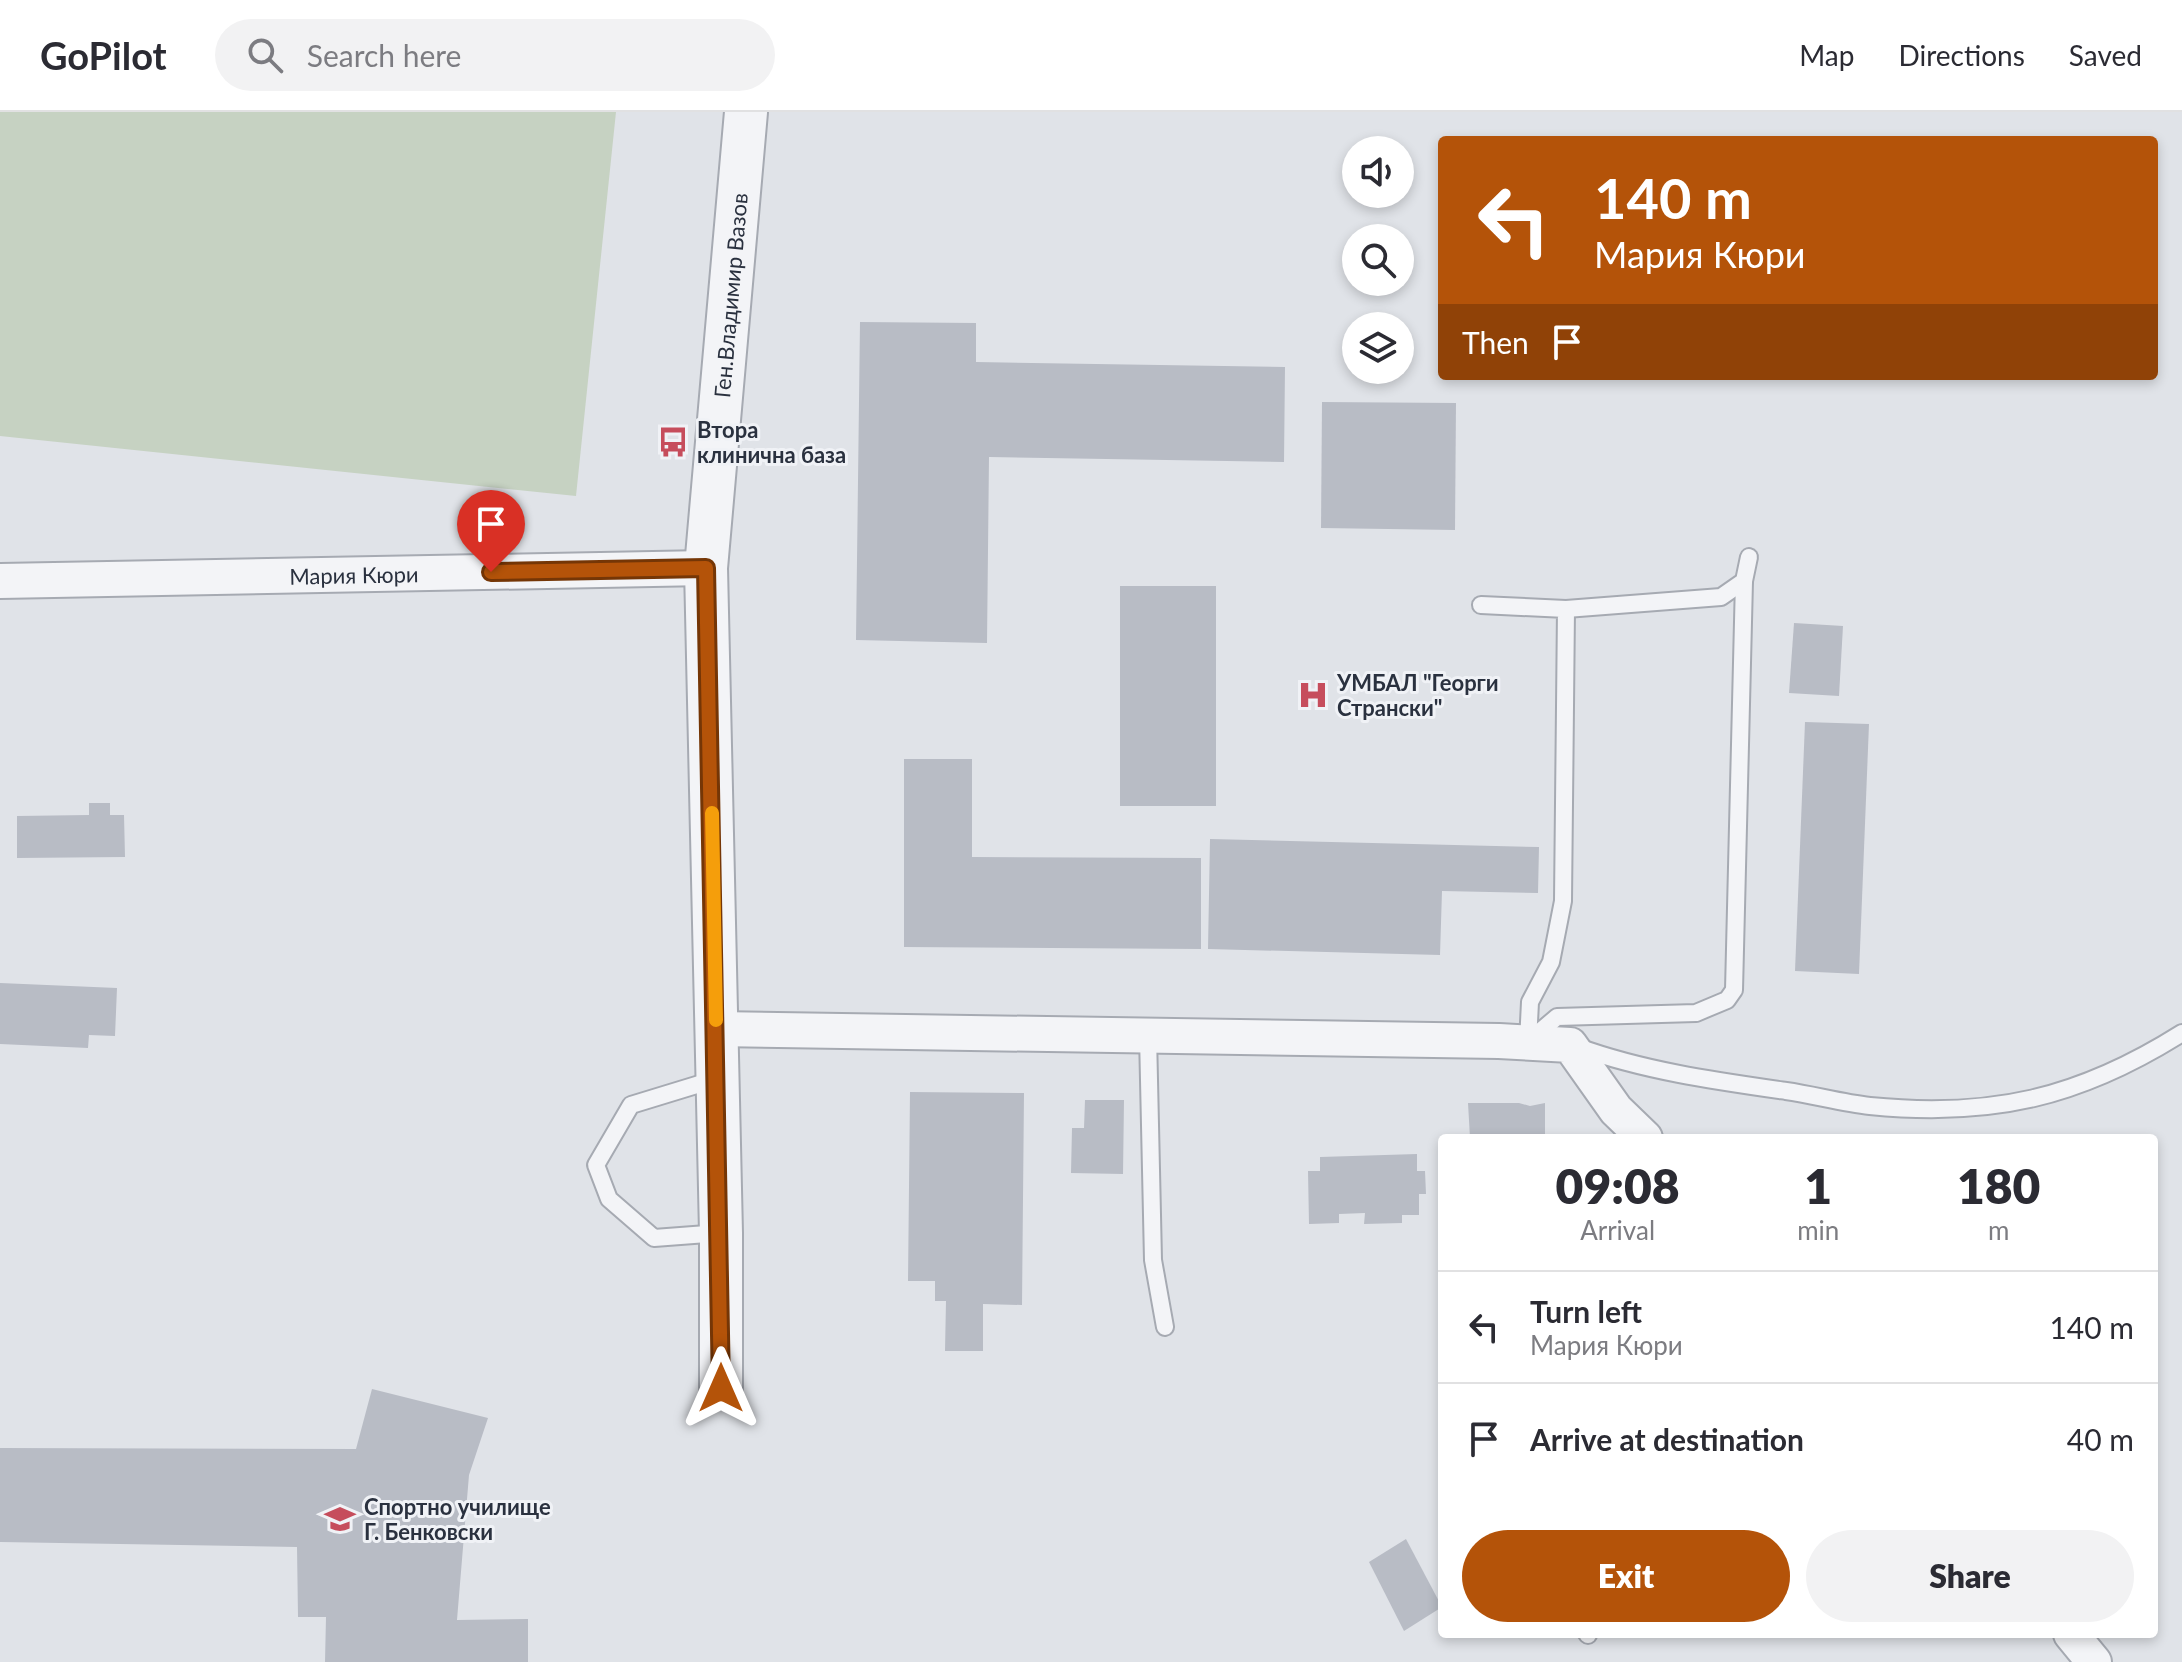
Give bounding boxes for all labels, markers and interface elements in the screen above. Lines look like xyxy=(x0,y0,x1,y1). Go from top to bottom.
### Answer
search box xyxy=(215,19,775,91)
text: GoPilot xyxy=(40,32,167,78)
icon: search xyxy=(243,33,287,77)
text: Search here xyxy=(307,37,461,73)
text: Map xyxy=(1799,38,1854,72)
text: Directions xyxy=(1898,38,2025,72)
text: Saved xyxy=(2069,38,2142,72)
map controls xyxy=(1342,136,1414,384)
button: sound xyxy=(1342,136,1414,208)
text: 140 m xyxy=(1594,164,1752,231)
icon: left xyxy=(1462,168,1566,272)
street label: Ген.Владимир Вазов xyxy=(707,192,752,399)
button: search xyxy=(1342,224,1414,296)
text: Мария Кюри xyxy=(1594,232,1806,276)
button: layers xyxy=(1342,312,1414,384)
icon: arrive xyxy=(1545,320,1589,364)
text: Then xyxy=(1462,324,1529,360)
place label: Втора клинична база xyxy=(697,416,846,468)
bus stop icon: Втора клинична база xyxy=(656,425,690,459)
pin xyxy=(457,490,525,572)
icon: arrive xyxy=(469,502,513,546)
street label: Мария Кюри xyxy=(289,560,419,589)
place label: УМБАЛ "Георги Странски" xyxy=(1336,669,1499,721)
hospital icon: УМБАЛ "Георги Странски" xyxy=(1296,678,1330,712)
text: 09:08 xyxy=(1556,1157,1680,1214)
text: 1 xyxy=(1804,1157,1832,1214)
text: 180 xyxy=(1957,1157,2040,1214)
text: Arrival xyxy=(1580,1214,1655,1246)
text: min xyxy=(1797,1214,1839,1246)
text: m xyxy=(1988,1214,2009,1246)
text: Turn left xyxy=(1530,1293,1642,1329)
icon: left xyxy=(1462,1305,1506,1349)
text: 140 m xyxy=(2049,1309,2134,1345)
text: Мария Кюри xyxy=(1530,1329,1683,1361)
position arrow xyxy=(679,1346,763,1430)
icon: arrive xyxy=(1462,1417,1506,1461)
text: Arrive at destination xyxy=(1530,1421,1804,1457)
text: 40 m xyxy=(2067,1421,2134,1457)
place label: Спортно училище Г. Бенковски xyxy=(364,1493,551,1545)
school or university icon: Спортно училище Г. Бенковски xyxy=(323,1502,357,1536)
button: Exit xyxy=(1462,1530,1790,1622)
button: Share xyxy=(1806,1530,2134,1622)

